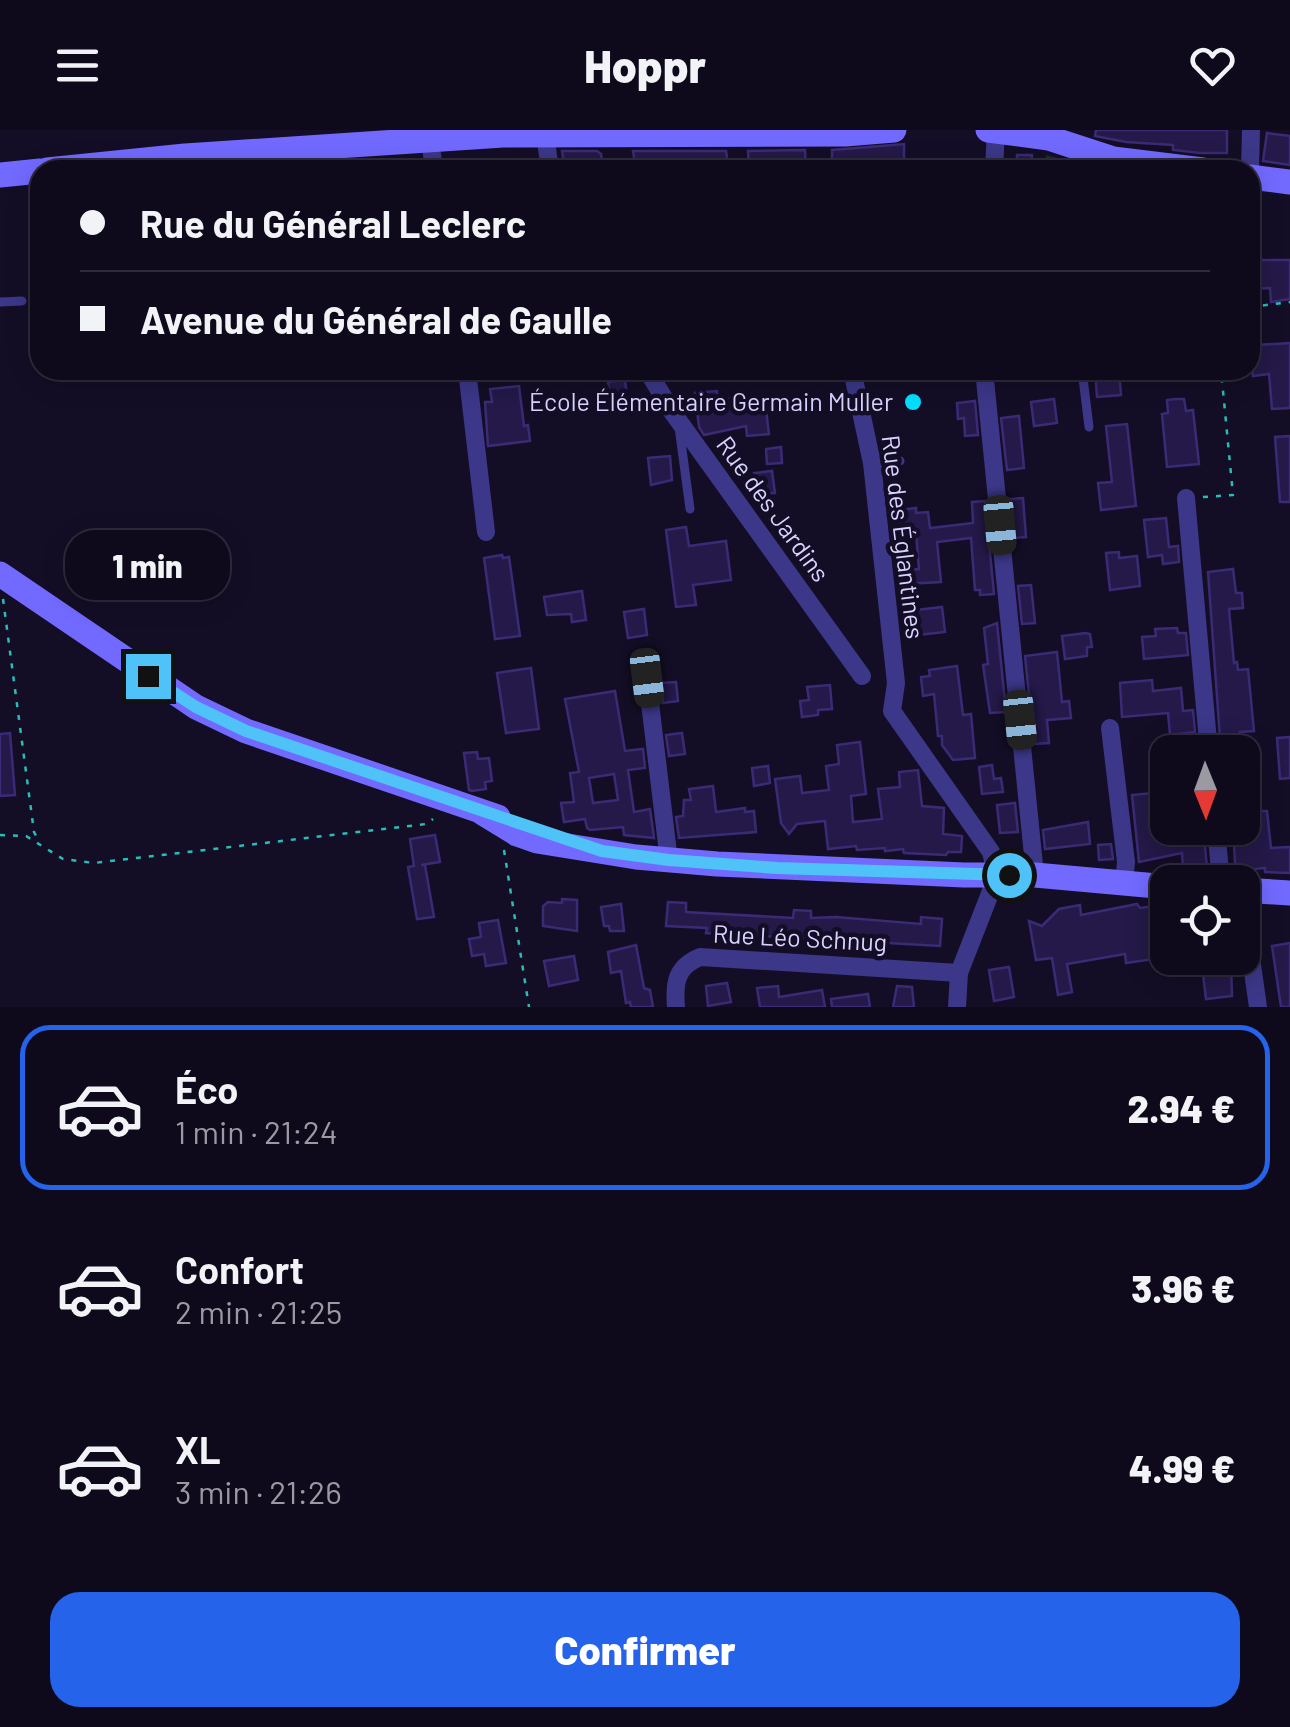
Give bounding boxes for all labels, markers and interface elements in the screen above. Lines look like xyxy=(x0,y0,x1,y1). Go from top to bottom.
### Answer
icon: menu xyxy=(50,38,105,93)
text: Hoppr xyxy=(584,38,706,92)
icon: heart xyxy=(1185,38,1240,93)
text: Rue du Général Leclerc xyxy=(140,200,526,246)
text: Avenue du Général de Gaulle xyxy=(140,296,612,342)
place label: École Élémentaire Germain Muller xyxy=(529,386,893,416)
marker: École Élémentaire Germain Muller xyxy=(902,391,924,413)
street label: Rue des Jardins xyxy=(711,430,837,587)
street label: Rue des Églantines xyxy=(877,433,931,641)
car xyxy=(982,494,1018,556)
callout: 1 min xyxy=(66,531,230,601)
text: 1 min xyxy=(112,546,183,584)
car xyxy=(628,646,666,710)
route end xyxy=(126,654,171,699)
car xyxy=(1002,689,1038,751)
north arrow xyxy=(1150,735,1260,845)
map controls xyxy=(1150,735,1260,975)
route start xyxy=(987,853,1032,898)
button: locate xyxy=(1150,865,1260,975)
street label: Rue Léo Schnug xyxy=(712,917,888,957)
icon: car xyxy=(55,1063,145,1153)
text: Éco xyxy=(175,1066,239,1112)
text: 2.94 € xyxy=(1128,1085,1235,1131)
text: 1 min · 21:24 xyxy=(175,1112,338,1150)
icon: car xyxy=(55,1243,145,1333)
text: Confort xyxy=(175,1246,304,1292)
text: 3.96 € xyxy=(1131,1265,1235,1311)
text: 2 min · 21:25 xyxy=(175,1292,342,1330)
icon: car xyxy=(55,1423,145,1513)
text: XL xyxy=(175,1426,221,1472)
text: 4.99 € xyxy=(1129,1445,1235,1491)
text: 3 min · 21:26 xyxy=(175,1472,342,1510)
button: Confirmer xyxy=(50,1592,1240,1707)

